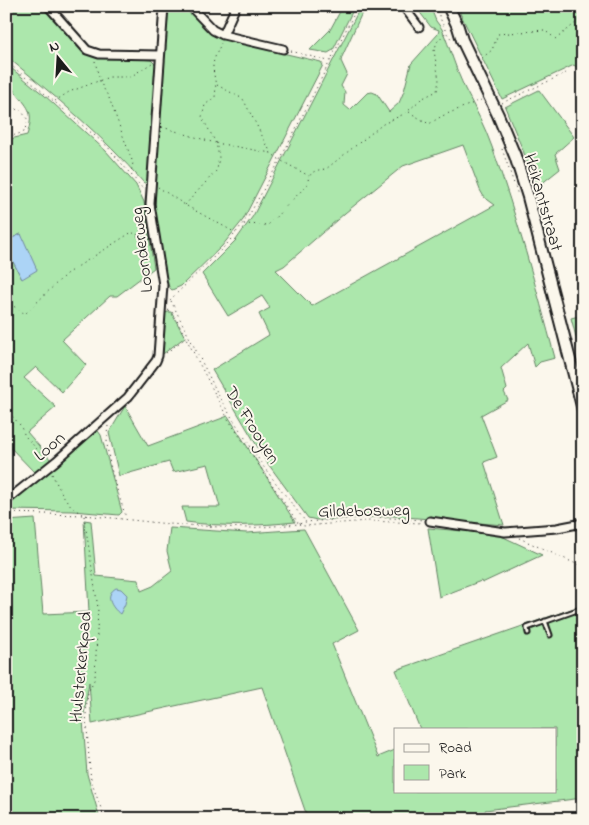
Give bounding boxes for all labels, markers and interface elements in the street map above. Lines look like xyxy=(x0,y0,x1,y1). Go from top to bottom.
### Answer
north arrow xyxy=(32,32,82,82)
text: N xyxy=(47,36,62,59)
street label: Heikantstraat xyxy=(516,151,568,254)
street label: Loonderweg xyxy=(125,205,162,294)
street label: De Frooyen xyxy=(217,381,286,470)
street label: Loon xyxy=(29,426,72,469)
street label: Gildebosweg xyxy=(318,498,410,527)
street label: Hulsterkerkpad xyxy=(64,610,100,724)
legend xyxy=(394,728,556,792)
text: Road xyxy=(439,737,472,759)
text: Park xyxy=(439,763,467,785)

